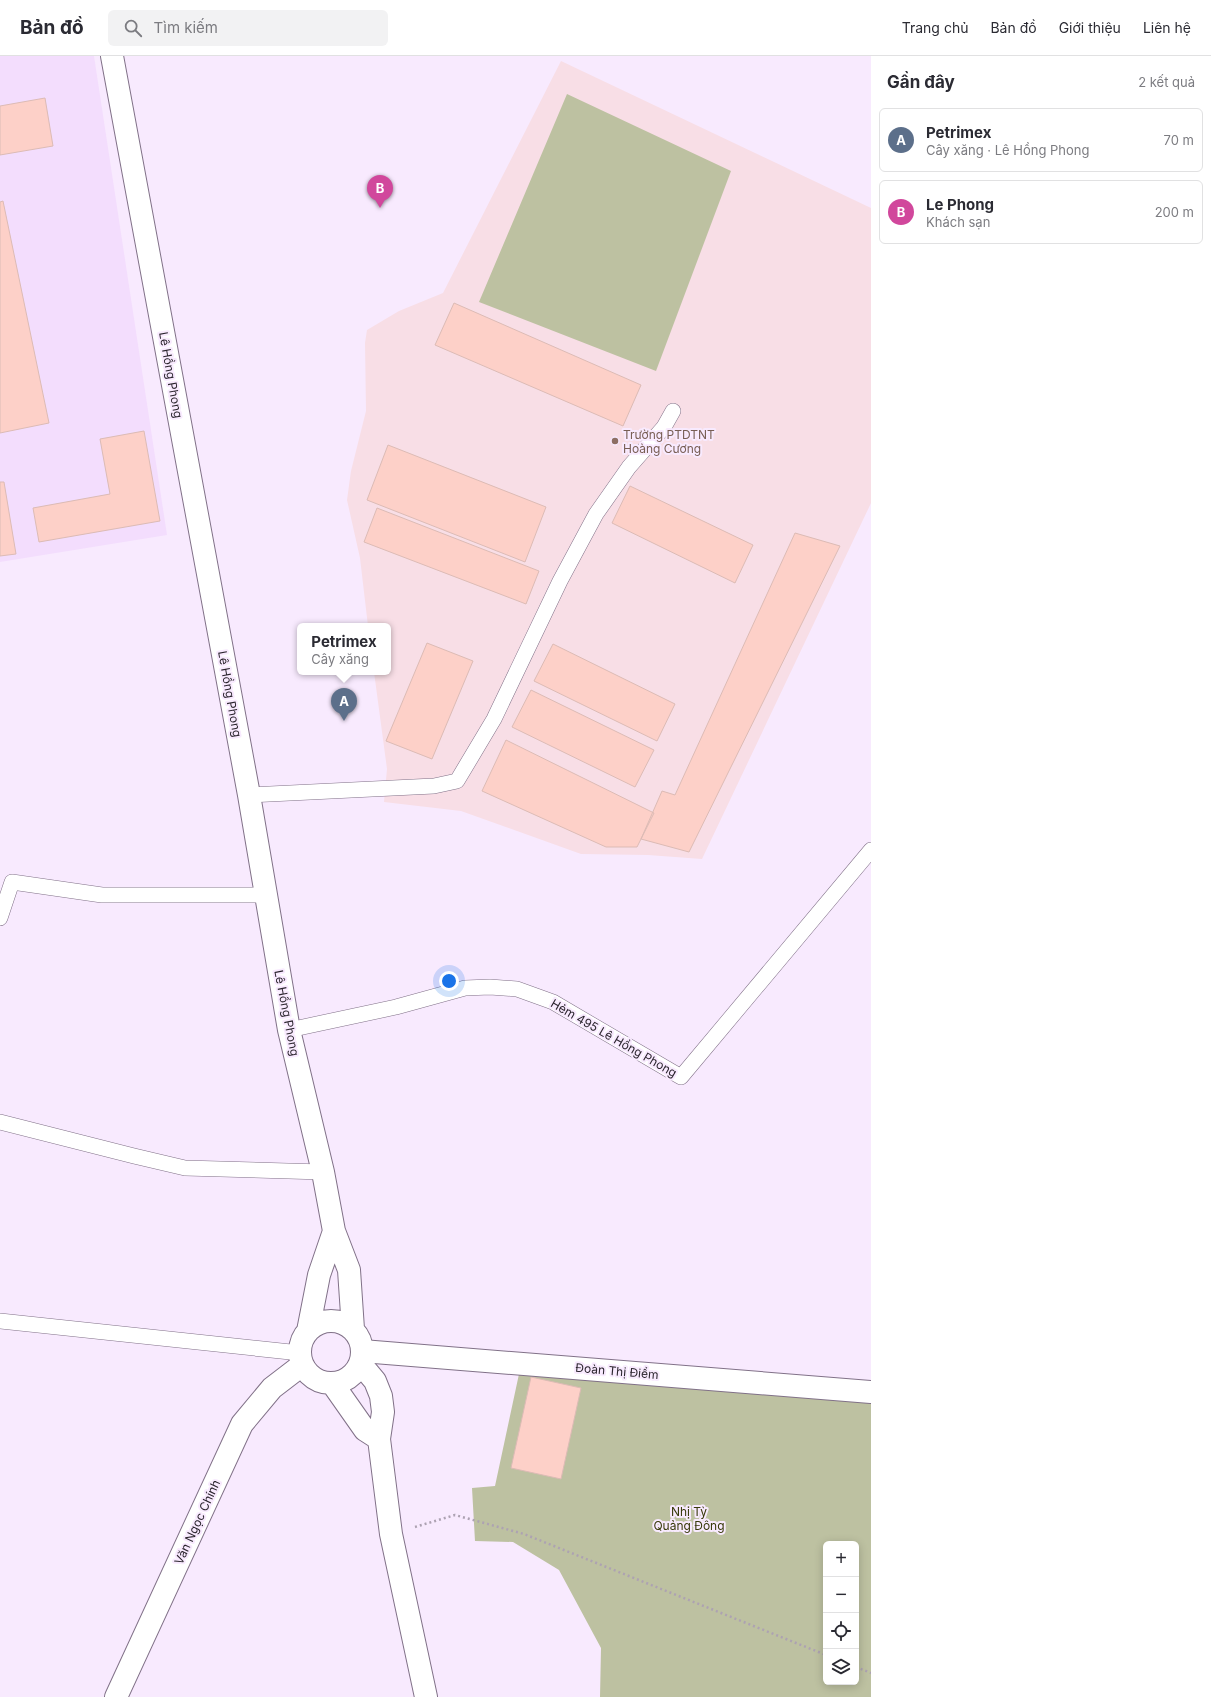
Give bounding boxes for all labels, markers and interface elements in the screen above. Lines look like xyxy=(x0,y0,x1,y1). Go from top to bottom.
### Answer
search box xyxy=(108,10,388,46)
text: Bản đồ xyxy=(20,16,84,39)
icon: search xyxy=(122,17,144,39)
text: Tìm kiếm xyxy=(154,18,218,37)
text: Trang chủ xyxy=(902,19,968,36)
text: Bản đồ xyxy=(990,19,1037,36)
text: Giới thiệu xyxy=(1059,19,1121,36)
text: Liên hệ xyxy=(1143,19,1191,36)
text: Gần đây xyxy=(887,72,955,92)
text: 2 kết quả xyxy=(1138,74,1195,90)
text: Petrimex xyxy=(926,123,991,142)
text: A xyxy=(896,132,906,148)
text: 70 m xyxy=(1164,132,1194,148)
text: Cây xăng · Lê Hồng Phong xyxy=(926,142,1089,158)
pin: B xyxy=(367,175,393,208)
text: Le Phong xyxy=(926,195,994,214)
text: B xyxy=(897,204,905,220)
text: 200 m xyxy=(1155,204,1194,220)
text: Khách sạn xyxy=(926,214,990,230)
street label: Lê Hồng Phong xyxy=(156,331,186,419)
place label: Trường PTDTNT Hoàng Cương xyxy=(623,427,715,456)
marker: Trường PTDTNT Hoàng Cương xyxy=(610,436,620,446)
popup xyxy=(297,623,391,675)
text: Petrimex xyxy=(311,632,377,651)
street label: Lê Hồng Phong xyxy=(215,650,245,738)
text: Cây xăng xyxy=(311,651,369,667)
pin: A xyxy=(331,688,357,721)
street label: Lê Hồng Phong xyxy=(271,969,303,1057)
your location xyxy=(439,971,459,991)
street label: Hẻm 495 Lê Hồng Phong xyxy=(548,996,680,1080)
street label: Đoàn Thị Điểm xyxy=(575,1360,659,1382)
street label: Văn Ngọc Chính xyxy=(171,1477,223,1567)
park label: Nhị Tỳ Quảng Đông xyxy=(653,1504,725,1533)
map controls xyxy=(823,1541,859,1685)
button: + xyxy=(823,1541,859,1577)
button: − xyxy=(823,1577,859,1613)
button: locate xyxy=(823,1613,859,1649)
button: layers xyxy=(823,1649,859,1685)

